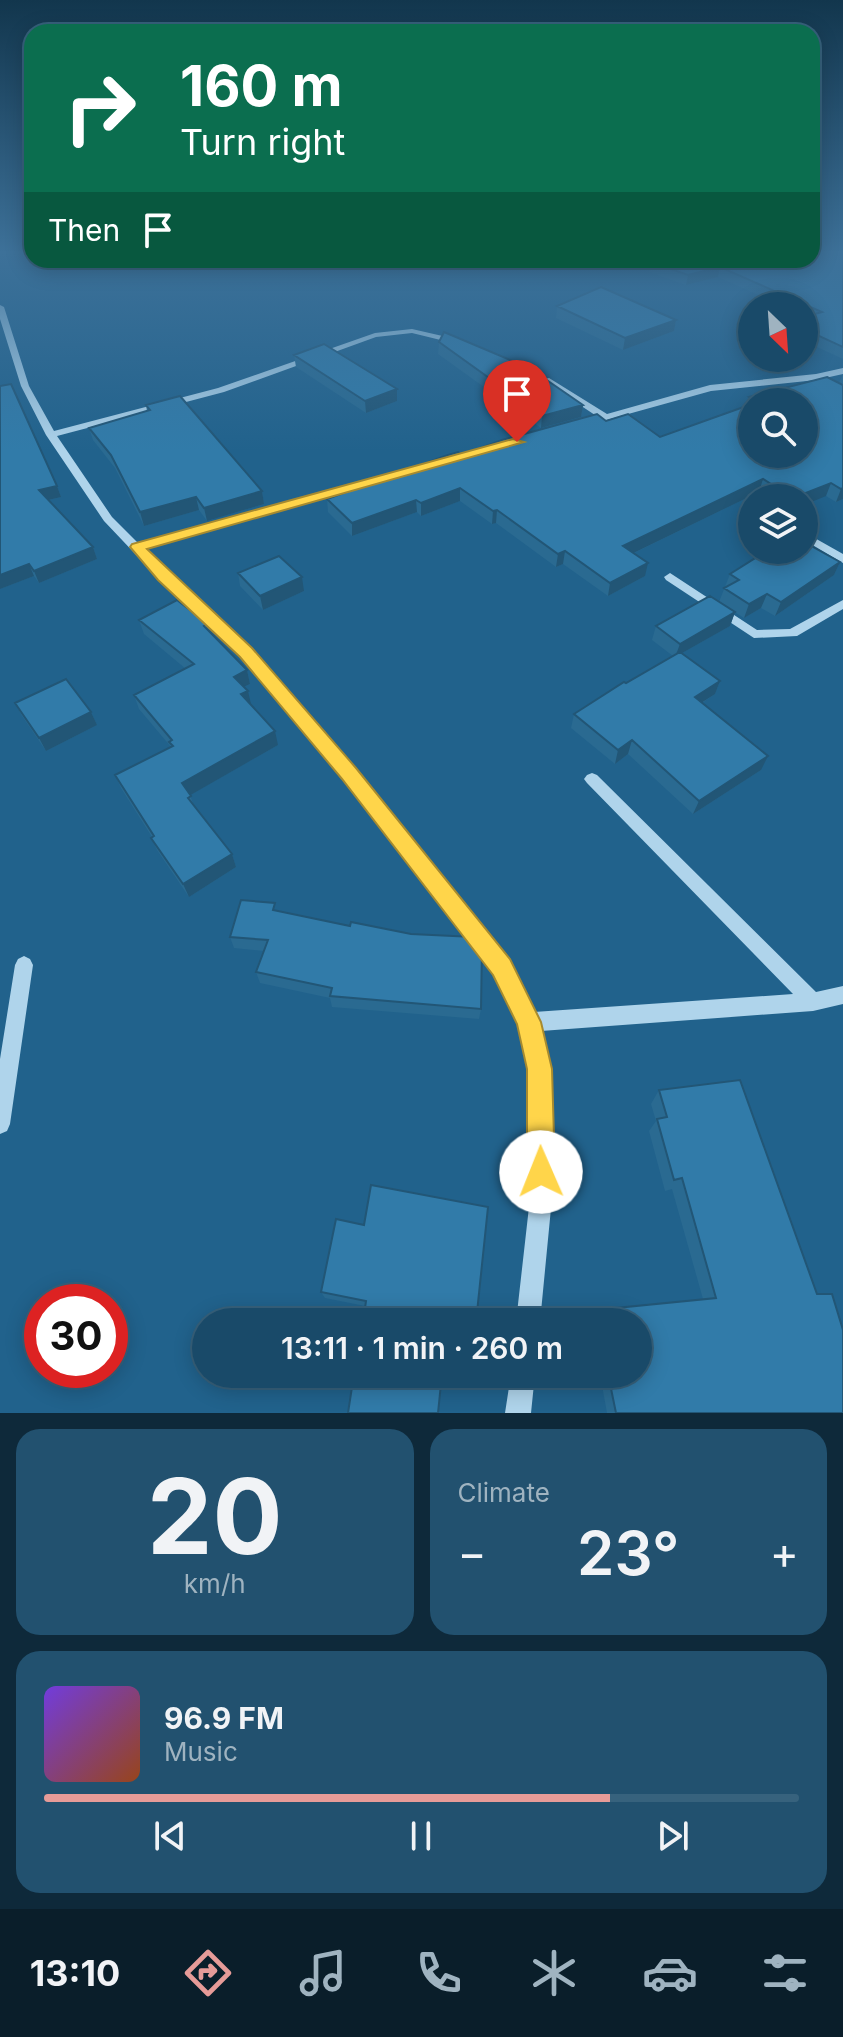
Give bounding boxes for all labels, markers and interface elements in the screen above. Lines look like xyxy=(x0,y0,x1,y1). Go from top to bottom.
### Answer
text: 160 m xyxy=(180,52,343,120)
icon: right xyxy=(48,56,152,160)
text: Turn right xyxy=(180,120,345,164)
icon: arrive xyxy=(136,208,180,252)
text: Then xyxy=(48,212,120,248)
north arrow xyxy=(738,292,818,372)
map controls xyxy=(738,292,818,564)
pin xyxy=(483,360,551,442)
icon: arrive xyxy=(495,372,539,416)
button: search xyxy=(738,388,818,468)
button: layers xyxy=(738,484,818,564)
position arrow xyxy=(499,1130,583,1214)
speed limit sign: 30 xyxy=(24,1284,128,1388)
text: 13:11 · 1 min · 260 m xyxy=(281,1330,563,1366)
text: 20 xyxy=(147,1453,283,1579)
text: Climate xyxy=(458,1477,550,1508)
text: 23° xyxy=(577,1517,679,1589)
text: − xyxy=(458,1526,487,1580)
text: + xyxy=(770,1526,799,1580)
text: km/h xyxy=(184,1568,246,1599)
text: 96.9 FM xyxy=(164,1700,284,1736)
text: Music xyxy=(164,1736,238,1767)
icon: previous xyxy=(148,1814,192,1858)
icon: pause xyxy=(399,1814,443,1858)
icon: next xyxy=(651,1814,695,1858)
icon: directions xyxy=(180,1945,236,2001)
icon: music xyxy=(295,1945,351,2001)
icon: phone xyxy=(411,1945,467,2001)
icon: climate xyxy=(526,1945,582,2001)
icon: car xyxy=(642,1945,698,2001)
icon: filters xyxy=(757,1945,813,2001)
text: 13:10 xyxy=(30,1951,120,1995)

